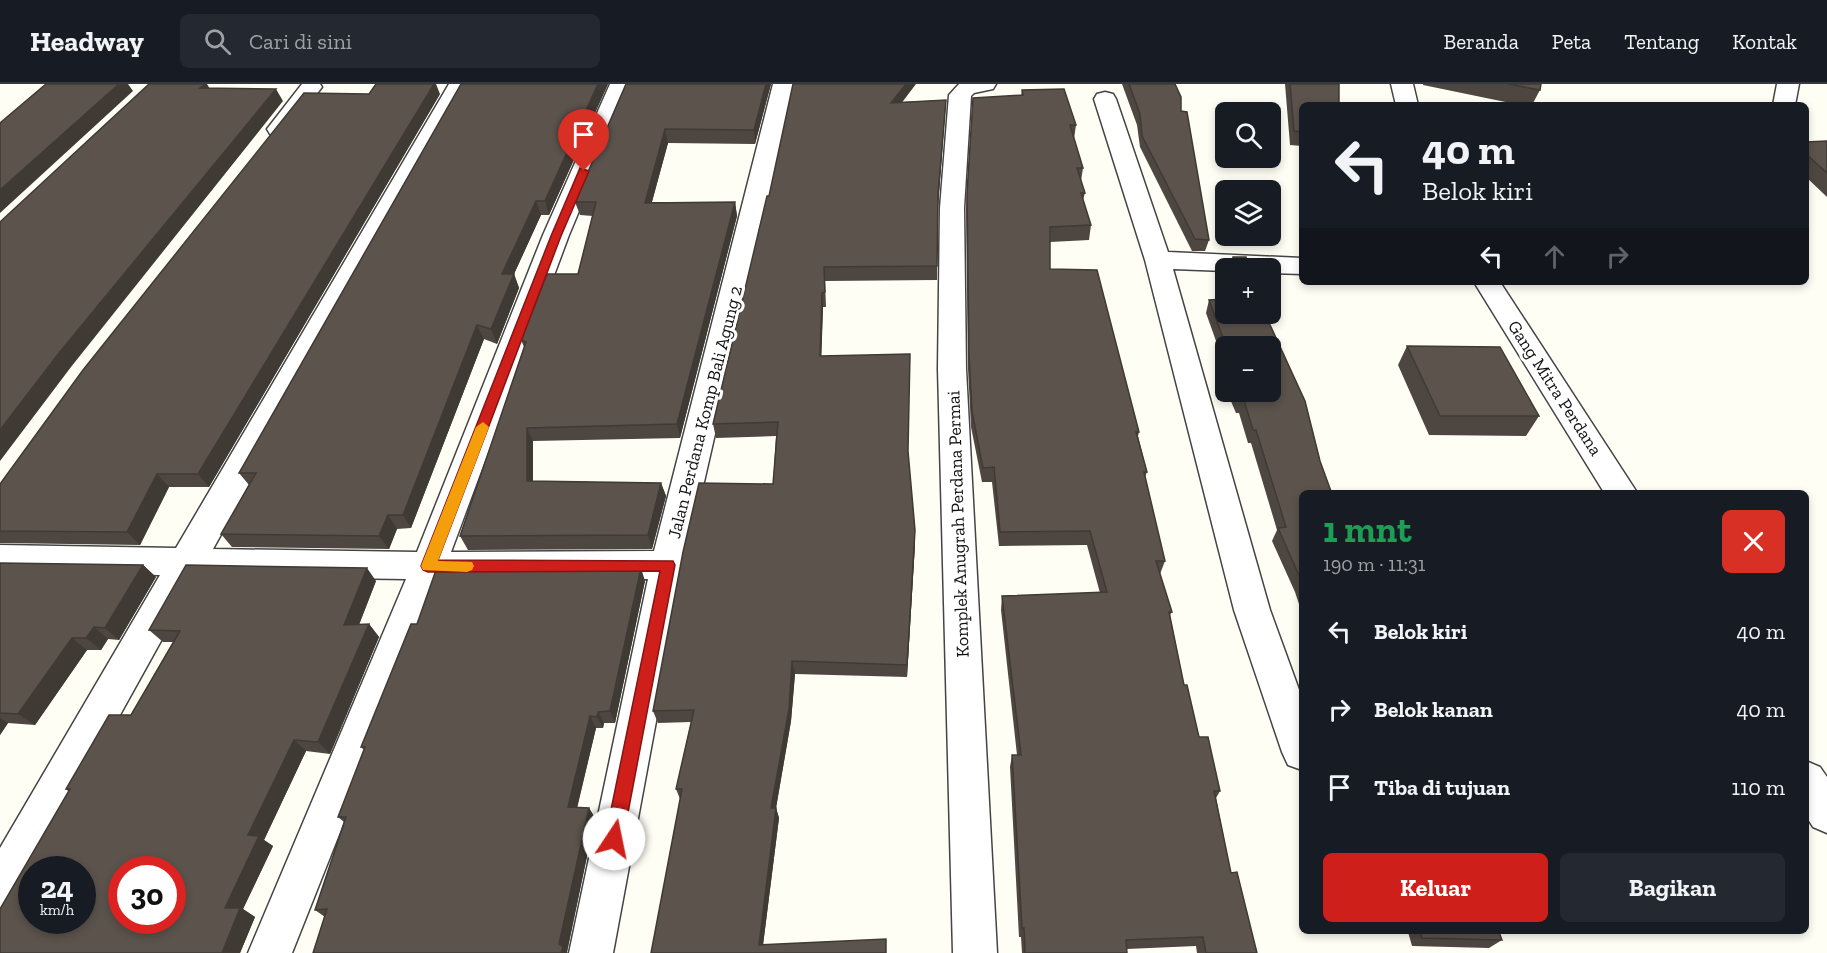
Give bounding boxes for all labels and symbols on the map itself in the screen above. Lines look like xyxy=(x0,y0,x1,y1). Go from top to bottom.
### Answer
pin xyxy=(558,109,609,171)
street label: Jalan Perdana Komp Bali Agung 2 xyxy=(663,283,747,541)
street label: Gang Mitra Perdana xyxy=(1503,316,1607,460)
street label: Komplek Anugrah Perdana Permai xyxy=(942,390,974,658)
position arrow xyxy=(582,807,646,871)
speed limit sign: 30 xyxy=(108,856,186,934)

